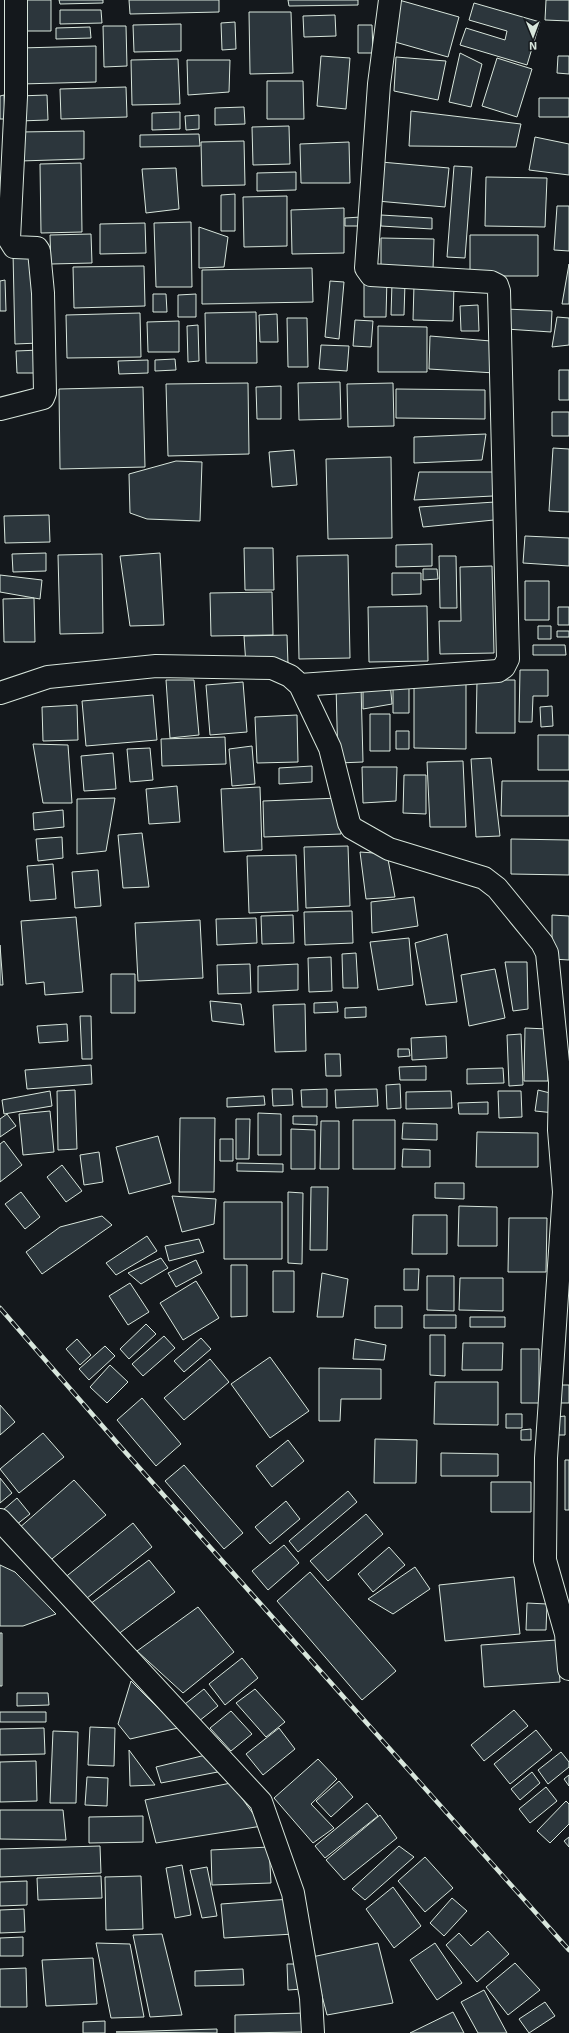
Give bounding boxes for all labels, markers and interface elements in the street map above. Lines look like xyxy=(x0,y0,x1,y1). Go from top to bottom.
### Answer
north arrow xyxy=(513,16,553,56)
text: N xyxy=(529,40,537,53)

